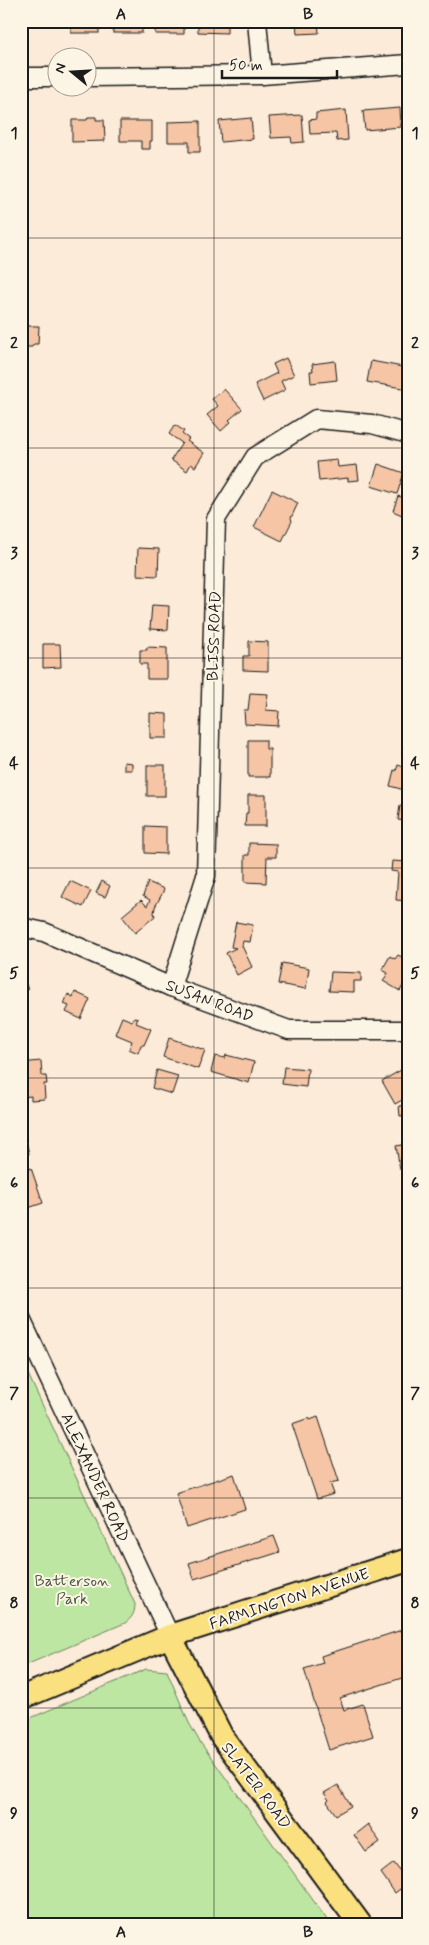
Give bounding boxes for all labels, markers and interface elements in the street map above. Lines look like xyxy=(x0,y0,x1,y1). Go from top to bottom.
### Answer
text: A xyxy=(116,4,126,25)
text: B xyxy=(303,4,313,25)
north arrow xyxy=(48,48,98,98)
scale bar xyxy=(222,48,336,80)
text: 50 m xyxy=(229,56,263,76)
text: N xyxy=(51,61,71,76)
text: 1 xyxy=(10,123,18,144)
text: 1 xyxy=(411,123,419,144)
text: 2 xyxy=(10,333,18,354)
text: 2 xyxy=(411,333,419,354)
text: 3 xyxy=(10,543,18,564)
text: 3 xyxy=(411,543,419,564)
street label: BLISS ROAD xyxy=(202,591,227,681)
text: 4 xyxy=(9,753,19,774)
text: 4 xyxy=(410,753,420,774)
text: 5 xyxy=(9,963,19,984)
text: 5 xyxy=(410,963,420,984)
street label: SUSAN ROAD xyxy=(163,975,256,1028)
text: 6 xyxy=(10,1173,18,1194)
text: 6 xyxy=(411,1173,419,1194)
text: 7 xyxy=(9,1383,19,1404)
text: 7 xyxy=(410,1383,420,1404)
street label: ALEXANDER ROAD xyxy=(55,1410,134,1546)
street label: FARMINGTON AVENUE xyxy=(207,1564,372,1635)
park label: Batterson Park xyxy=(35,1571,110,1610)
text: 8 xyxy=(9,1593,19,1614)
text: 8 xyxy=(410,1593,420,1614)
street label: SLATER ROAD xyxy=(216,1738,295,1834)
text: 9 xyxy=(10,1803,18,1824)
text: 9 xyxy=(411,1803,419,1824)
text: A xyxy=(116,1922,126,1943)
text: B xyxy=(303,1922,313,1943)

